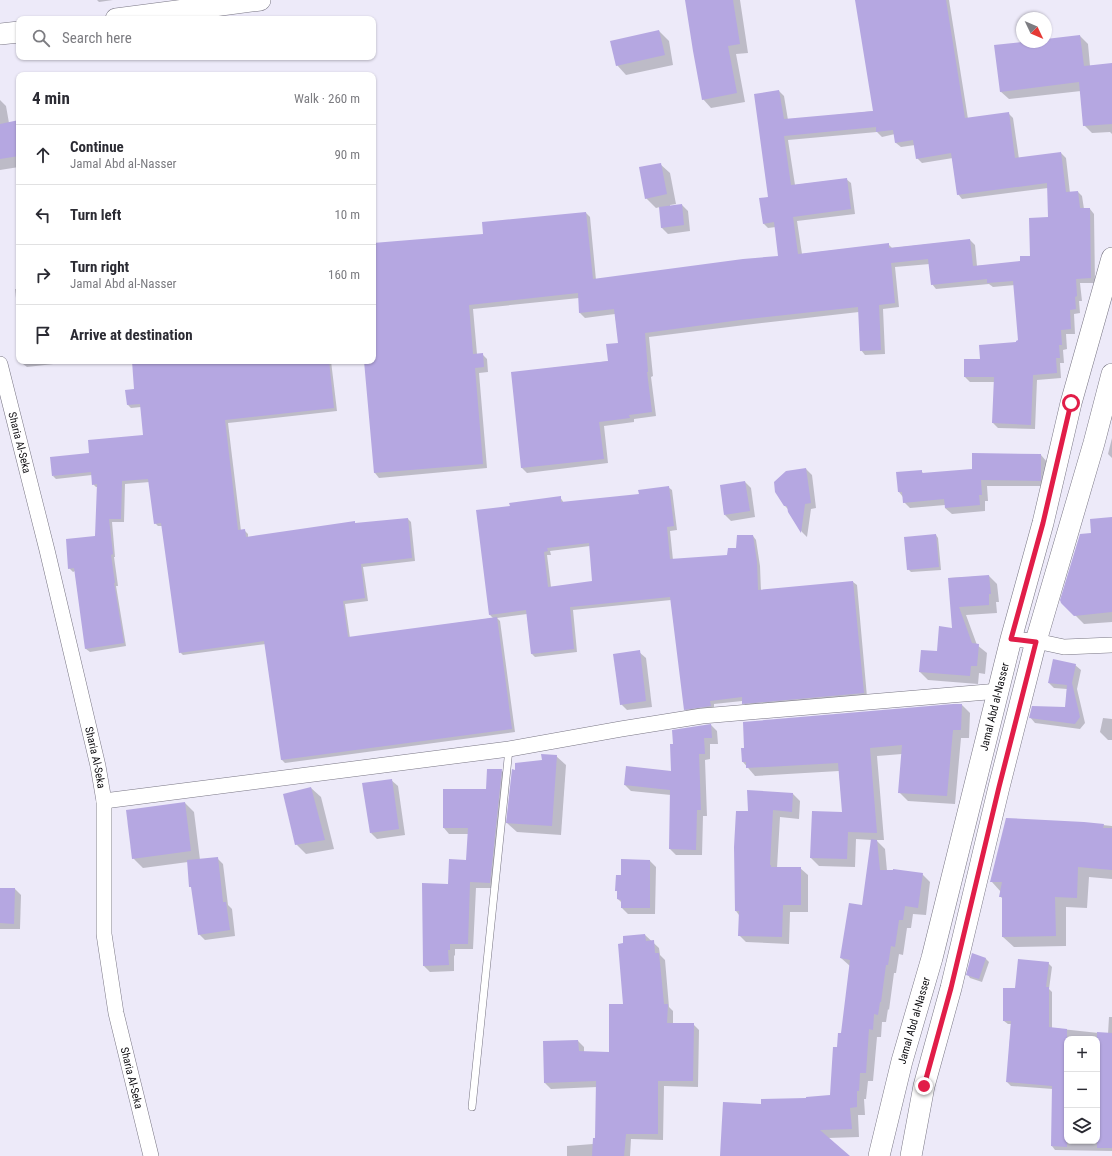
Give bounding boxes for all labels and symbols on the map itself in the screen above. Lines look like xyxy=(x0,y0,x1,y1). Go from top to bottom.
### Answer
north arrow xyxy=(1016,12,1052,48)
route start xyxy=(1062,394,1080,412)
street label: Sharia Al-Seka xyxy=(5,411,33,475)
street label: Jamal Abd al-Nasser xyxy=(978,661,1012,752)
street label: Sharia Al-Seka xyxy=(82,726,108,789)
street label: Jamal Abd al-Nasser xyxy=(895,975,933,1065)
street label: Sharia Al-Seka xyxy=(118,1046,145,1110)
route end xyxy=(915,1077,933,1095)

